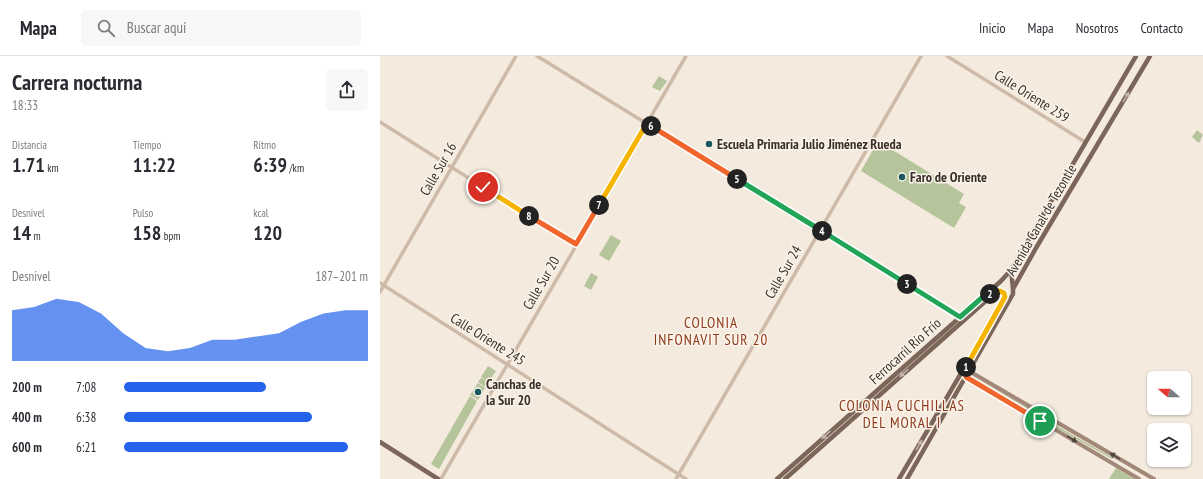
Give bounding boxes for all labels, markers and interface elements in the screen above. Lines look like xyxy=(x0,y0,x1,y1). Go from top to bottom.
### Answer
search box xyxy=(81,10,361,46)
text: Mapa xyxy=(20,16,57,40)
icon: search xyxy=(95,17,117,39)
text: Buscar aquí xyxy=(127,18,186,37)
text: Inicio xyxy=(979,19,1006,37)
text: Mapa xyxy=(1028,19,1054,37)
text: Nosotros xyxy=(1076,19,1119,37)
text: Contacto xyxy=(1141,19,1183,37)
street label: Calle Oriente 259 xyxy=(991,66,1073,126)
text: Carrera nocturna xyxy=(12,68,142,96)
button: share xyxy=(326,69,368,111)
one-way arrow xyxy=(1123,91,1130,103)
text: 18:33 xyxy=(12,97,38,114)
pin: 6 xyxy=(641,116,661,136)
text: 6 xyxy=(648,119,654,133)
place label: Escuela Primaria Julio Jiménez Rueda xyxy=(717,135,902,153)
text: Distancia xyxy=(12,138,47,152)
text: Tiempo xyxy=(133,138,161,152)
text: Ritmo xyxy=(253,138,276,152)
street label: Calle Sur 16 xyxy=(416,139,460,199)
marker: Escuela Primaria Julio Jiménez Rueda xyxy=(704,139,714,149)
text: 1.71 xyxy=(12,152,45,178)
text: 11:22 xyxy=(133,152,176,178)
text: 6:39 xyxy=(253,152,287,178)
text: km xyxy=(45,161,59,175)
text: /km xyxy=(287,161,304,175)
street label: Avenida Canal de Tezontle xyxy=(1002,161,1080,279)
place label: Faro de Oriente xyxy=(910,168,987,186)
pin: 5 xyxy=(727,169,747,189)
pin xyxy=(466,170,500,204)
text: 5 xyxy=(734,172,740,186)
marker: Faro de Oriente xyxy=(897,172,907,182)
icon: check xyxy=(472,176,494,198)
pin: 7 xyxy=(589,195,609,215)
text: 7 xyxy=(596,198,602,212)
text: Desnivel xyxy=(12,206,45,220)
text: Pulso xyxy=(133,206,153,220)
text: kcal xyxy=(253,206,268,220)
pin: 8 xyxy=(519,206,539,226)
text: 8 xyxy=(526,209,532,223)
text: 14 xyxy=(12,220,31,246)
text: 158 xyxy=(133,220,161,246)
text: 120 xyxy=(253,220,282,246)
pin: 4 xyxy=(812,221,832,241)
text: 4 xyxy=(819,224,825,238)
text: m xyxy=(31,229,41,243)
text: bpm xyxy=(161,229,180,243)
street label: Calle Sur 24 xyxy=(761,242,806,302)
street label: Calle Sur 20 xyxy=(519,253,563,313)
text: Desnivel xyxy=(12,268,51,285)
text: 187–201 m xyxy=(315,268,368,285)
pin: 3 xyxy=(897,274,917,294)
text: 3 xyxy=(904,277,910,291)
pin: 2 xyxy=(980,284,1000,304)
text: 2 xyxy=(987,287,993,301)
street label: Calle Oriente 245 xyxy=(447,309,529,369)
district label: COLONIA INFONAVIT SUR 20 xyxy=(654,313,768,349)
street label: Ferrocarril Río Frío xyxy=(865,314,945,388)
pin: 1 xyxy=(956,357,976,377)
text: 1 xyxy=(963,360,969,374)
one-way arrow xyxy=(899,369,909,378)
north arrow xyxy=(1147,371,1191,415)
map controls xyxy=(1147,371,1191,467)
place label: Canchas de la Sur 20 xyxy=(486,375,541,409)
text: 200 m xyxy=(12,379,42,396)
text: 7:08 xyxy=(76,379,96,396)
marker: Canchas de la Sur 20 xyxy=(473,387,483,397)
district label: COLONIA CUCHILLAS DEL MORAL I xyxy=(839,396,965,432)
pin xyxy=(1023,404,1057,438)
text: 400 m xyxy=(12,409,42,426)
text: 6:38 xyxy=(76,409,96,426)
icon: arrive xyxy=(1029,410,1051,432)
button: layers xyxy=(1147,423,1191,467)
one-way arrow xyxy=(821,431,831,440)
one-way arrow xyxy=(1066,436,1078,443)
text: 600 m xyxy=(12,439,42,456)
text: 6:21 xyxy=(76,439,96,456)
one-way arrow xyxy=(915,439,922,451)
one-way arrow xyxy=(1109,453,1121,460)

